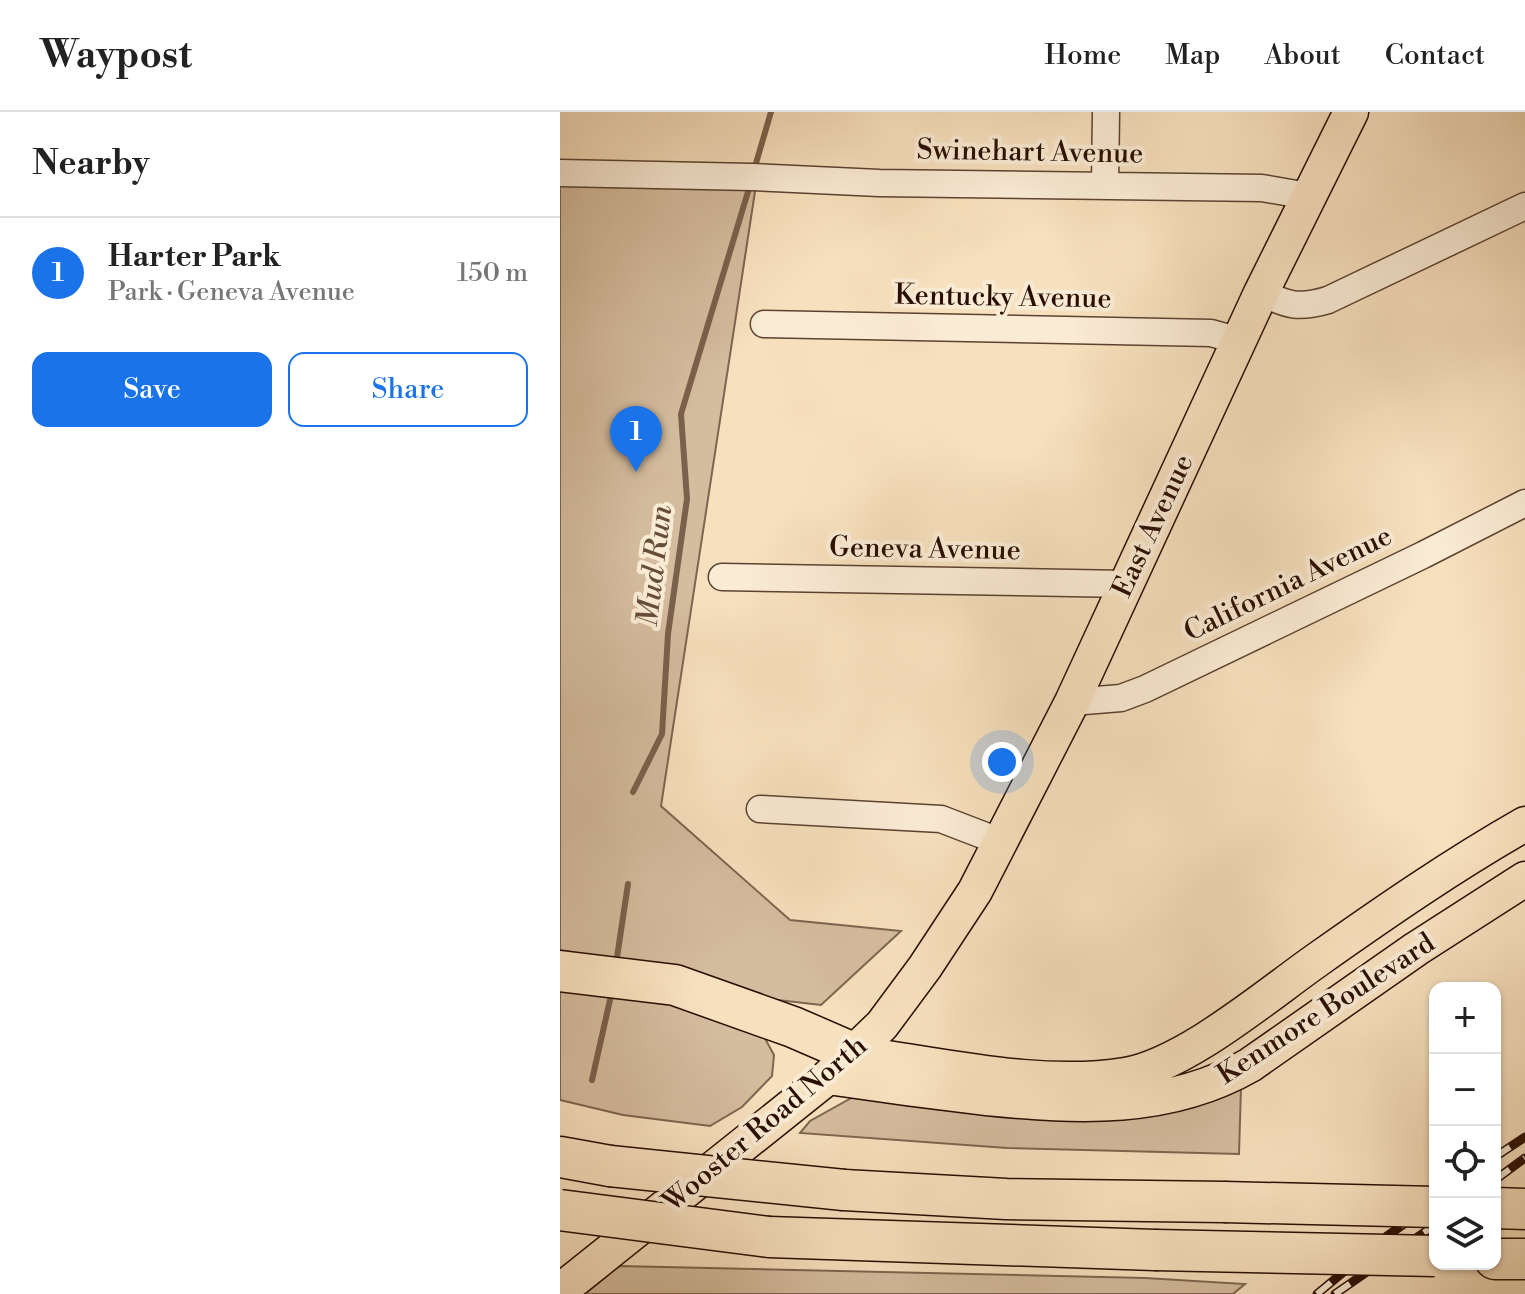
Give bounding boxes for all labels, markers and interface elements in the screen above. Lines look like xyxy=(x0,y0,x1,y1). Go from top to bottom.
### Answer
text: Waypost xyxy=(40,32,192,79)
text: Home xyxy=(1045,38,1121,73)
text: Map xyxy=(1165,38,1220,73)
text: About xyxy=(1264,38,1341,73)
text: Contact xyxy=(1385,38,1485,73)
street label: Swinehart Avenue xyxy=(916,133,1144,171)
text: Nearby xyxy=(32,143,150,185)
text: Harter Park xyxy=(108,238,281,276)
text: 1 xyxy=(52,257,64,289)
text: 150 m xyxy=(457,257,528,289)
text: Park · Geneva Avenue xyxy=(108,276,355,308)
street label: Kentucky Avenue xyxy=(894,278,1112,316)
button: Save xyxy=(32,352,272,427)
button: Share xyxy=(288,352,528,427)
pin: 1 xyxy=(610,406,662,472)
street label: East Avenue xyxy=(1105,449,1201,603)
water label: Mud Run xyxy=(629,503,681,629)
street label: California Avenue xyxy=(1178,519,1398,649)
street label: Geneva Avenue xyxy=(829,530,1021,568)
your location xyxy=(982,742,1022,782)
street label: Kenmore Boulevard xyxy=(1211,925,1442,1092)
map controls xyxy=(1429,982,1501,1270)
button: + xyxy=(1429,982,1501,1054)
street label: Wooster Road North xyxy=(655,1028,874,1220)
button: − xyxy=(1429,1054,1501,1126)
button: locate xyxy=(1429,1126,1501,1198)
button: layers xyxy=(1429,1198,1501,1270)

